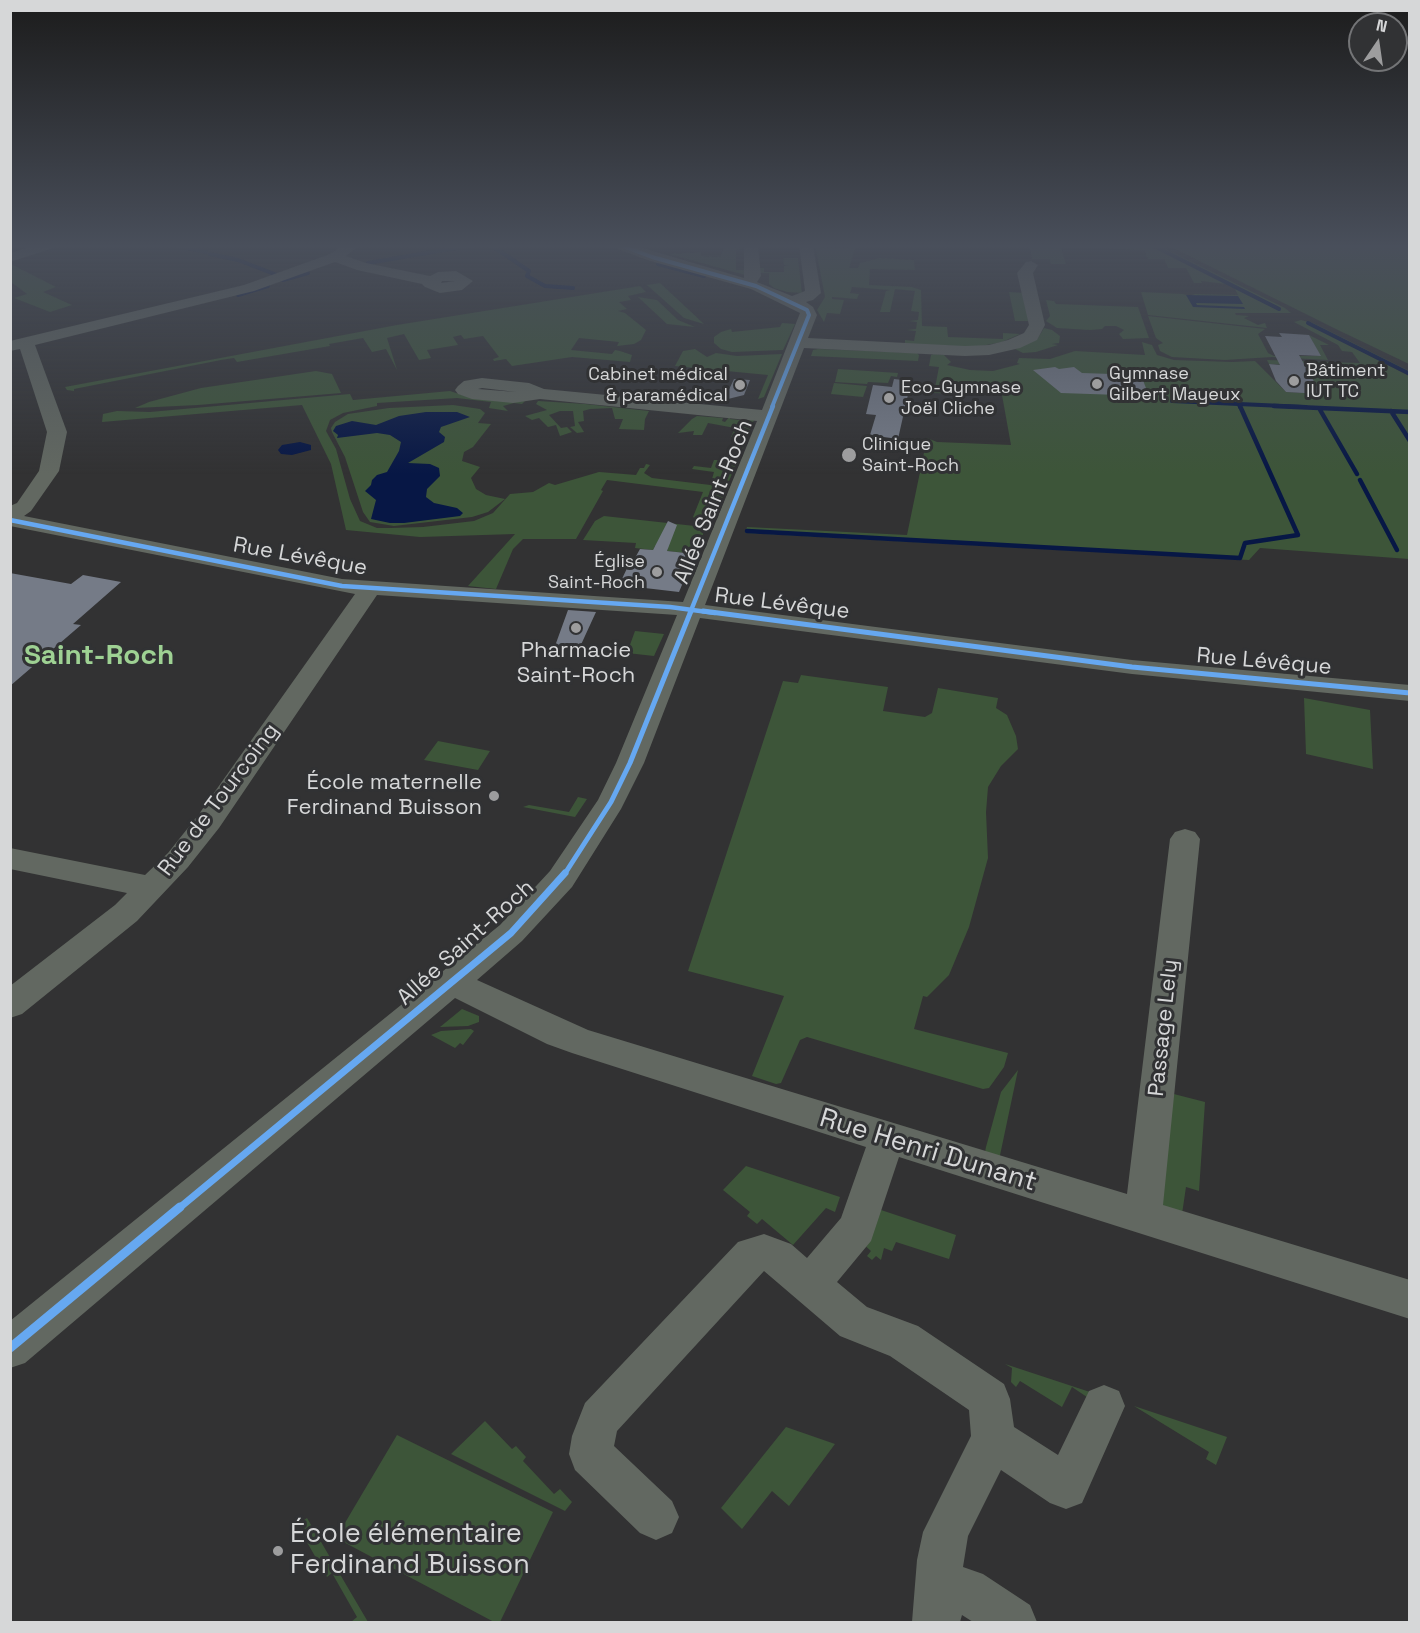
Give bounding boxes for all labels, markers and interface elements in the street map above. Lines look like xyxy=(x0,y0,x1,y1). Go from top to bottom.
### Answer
north arrow xyxy=(1348,12,1408,72)
text: N xyxy=(1374,14,1389,37)
place label: Bâtiment IUT TC xyxy=(1306,360,1386,403)
place label: Gymnase Gilbert Mayeux xyxy=(1109,363,1241,406)
place label: Cabinet médical & paramédical xyxy=(588,364,728,406)
marker: Bâtiment IUT TC xyxy=(1287,374,1301,388)
place label: Eco-Gymnase Joël Cliche xyxy=(901,377,1021,420)
marker: Gymnase Gilbert Mayeux xyxy=(1090,377,1104,391)
marker: Cabinet médical & paramédical xyxy=(733,378,747,392)
marker: Eco-Gymnase Joël Cliche xyxy=(882,391,896,405)
street label: Allée Saint-Roch xyxy=(669,416,759,588)
place label: Clinique Saint-Roch xyxy=(862,434,959,476)
marker: Clinique Saint-Roch xyxy=(840,446,858,464)
street label: Rue Lévêque xyxy=(231,532,369,582)
place label: Église Saint-Roch xyxy=(548,551,645,594)
marker: Église Saint-Roch xyxy=(650,565,664,579)
street label: Rue Lévêque xyxy=(713,583,851,625)
marker: Pharmacie Saint-Roch xyxy=(569,621,583,635)
place label: Pharmacie Saint-Roch xyxy=(517,638,635,690)
district label: Saint-Roch xyxy=(24,639,174,673)
street label: Rue Lévêque xyxy=(1195,643,1333,681)
street label: Rue de Tourcoing xyxy=(153,718,285,882)
place label: École maternelle Ferdinand Buisson xyxy=(287,770,482,822)
marker: École maternelle Ferdinand Buisson xyxy=(487,789,501,803)
street label: Allée Saint-Roch xyxy=(392,875,540,1011)
street label: Passage Lely xyxy=(1144,958,1184,1098)
street label: Rue Henri Dunant xyxy=(815,1103,1041,1199)
place label: École élémentaire Ferdinand Buisson xyxy=(290,1519,530,1582)
marker: École élémentaire Ferdinand Buisson xyxy=(271,1544,285,1558)

